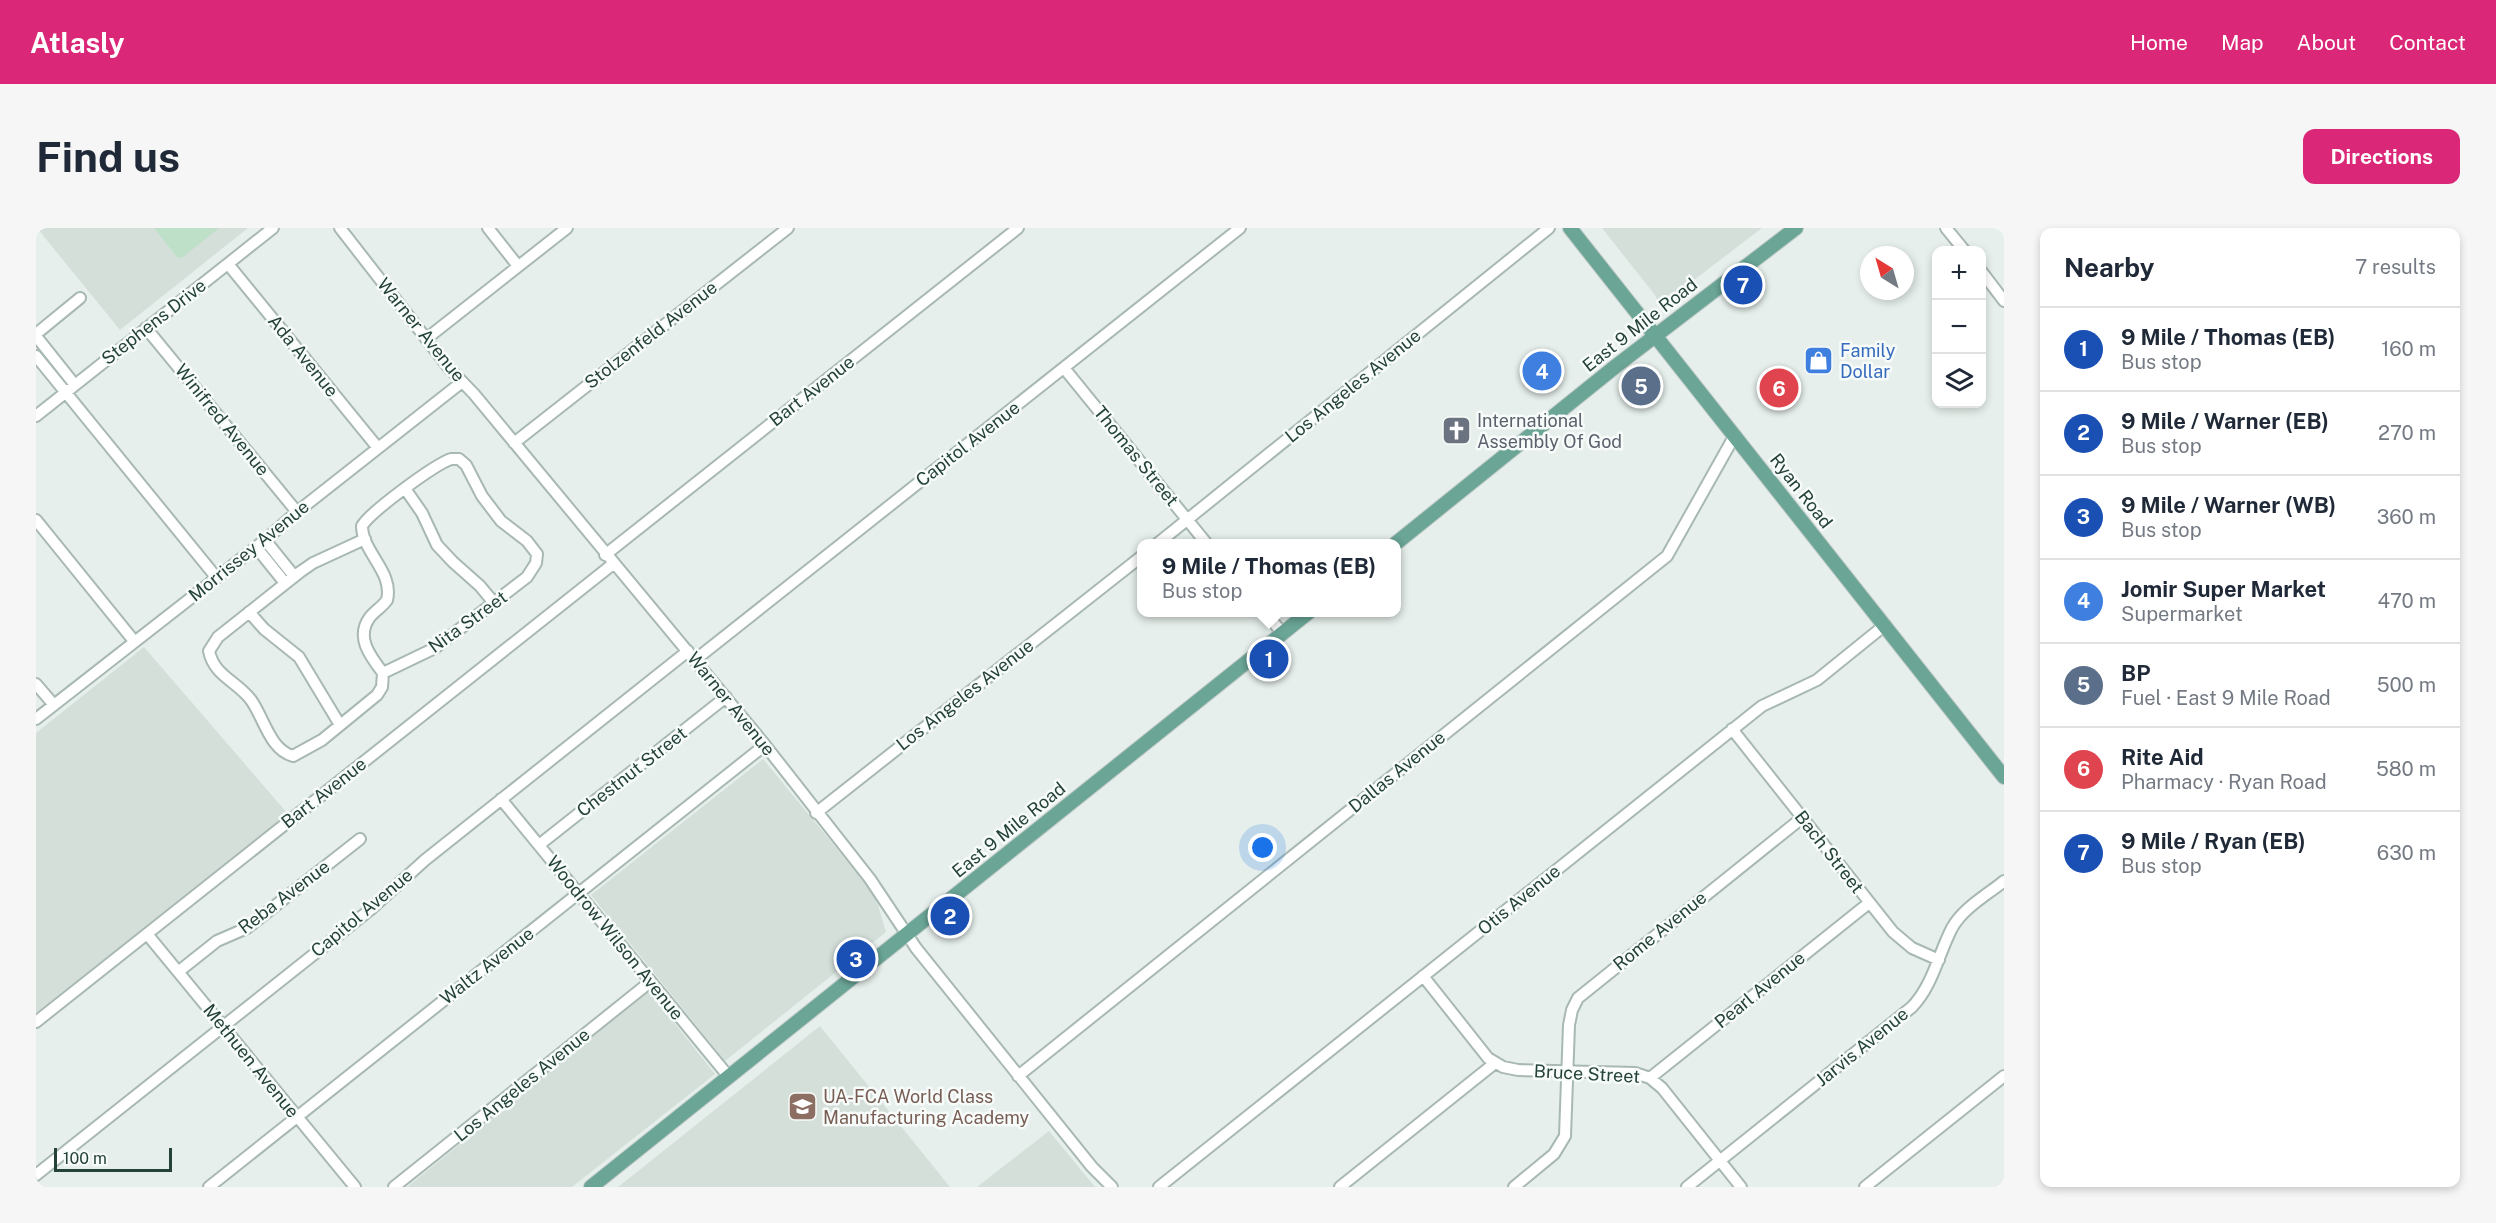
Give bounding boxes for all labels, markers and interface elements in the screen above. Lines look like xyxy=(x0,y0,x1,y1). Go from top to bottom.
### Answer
text: Atlasly xyxy=(30,26,124,59)
text: Home xyxy=(2130,30,2188,55)
text: Map xyxy=(2221,30,2264,55)
text: About xyxy=(2297,30,2356,55)
text: Contact xyxy=(2389,30,2466,55)
button: Directions xyxy=(2303,129,2460,184)
text: Find us xyxy=(36,132,180,181)
north arrow xyxy=(1860,246,1914,300)
map controls xyxy=(1932,246,1986,408)
button: + xyxy=(1932,246,1986,300)
text: Nearby xyxy=(2064,252,2154,283)
text: 7 results xyxy=(2355,255,2436,279)
pin: 7 xyxy=(1724,262,1762,308)
street label: East 9 Mile Road xyxy=(1578,273,1701,376)
street label: Stephens Drive xyxy=(97,274,210,369)
street label: Warner Avenue xyxy=(373,274,470,386)
street label: Stolzenfeld Avenue xyxy=(580,276,721,393)
button: − xyxy=(1932,300,1986,354)
street label: Ada Avenue xyxy=(264,310,343,401)
text: 9 Mile / Thomas (EB) xyxy=(2121,324,2335,350)
street label: Los Angeles Avenue xyxy=(1281,325,1425,447)
text: 1 xyxy=(2079,337,2088,361)
text: 160 m xyxy=(2381,337,2436,361)
place label: Family Dollar xyxy=(1840,340,1896,382)
shop icon: Family Dollar xyxy=(1803,345,1835,377)
pin: 4 xyxy=(1522,348,1562,394)
text: Bus stop xyxy=(2121,350,2202,374)
street label: Bart Avenue xyxy=(765,351,858,430)
button: layers xyxy=(1932,354,1986,408)
street label: Winifred Avenue xyxy=(171,360,274,480)
pin: 5 xyxy=(1622,364,1660,408)
pin: 6 xyxy=(1760,366,1798,410)
street label: Capitol Avenue xyxy=(912,397,1024,491)
street label: Thomas Street xyxy=(1090,401,1183,510)
text: 9 Mile / Warner (EB) xyxy=(2121,408,2329,434)
place label: International Assembly Of God xyxy=(1477,410,1622,452)
church icon: International Assembly Of God xyxy=(1440,415,1472,447)
text: 2 xyxy=(2077,421,2090,445)
text: 270 m xyxy=(2378,421,2436,445)
text: Bus stop xyxy=(2121,434,2202,458)
street label: Ryan Road xyxy=(1766,449,1837,532)
text: 9 Mile / Warner (WB) xyxy=(2121,492,2336,518)
street label: Morrissey Avenue xyxy=(184,496,313,606)
text: 3 xyxy=(2077,505,2090,529)
text: 360 m xyxy=(2377,505,2436,529)
text: Bus stop xyxy=(2121,518,2202,542)
popup xyxy=(1137,539,1401,617)
text: 9 Mile / Thomas (EB) xyxy=(1162,553,1376,579)
text: Jomir Super Market xyxy=(2121,576,2326,602)
text: Bus stop xyxy=(1162,579,1242,603)
street label: Nita Street xyxy=(424,586,511,657)
text: 4 xyxy=(2077,589,2090,613)
text: 470 m xyxy=(2377,589,2436,613)
text: Supermarket xyxy=(2121,602,2243,626)
street label: Los Angeles Avenue xyxy=(892,635,1037,755)
pin: 1 xyxy=(1250,636,1288,682)
street label: Warner Avenue xyxy=(683,648,780,760)
text: BP xyxy=(2121,660,2151,686)
text: 5 xyxy=(2077,673,2090,697)
text: 500 m xyxy=(2377,673,2436,697)
text: Fuel · East 9 Mile Road xyxy=(2121,686,2331,710)
street label: Chestnut Street xyxy=(573,722,691,821)
street label: Dallas Avenue xyxy=(1344,726,1449,817)
text: Rite Aid xyxy=(2121,744,2204,770)
street label: Bart Avenue xyxy=(277,753,370,832)
text: 6 xyxy=(2077,757,2090,781)
text: 580 m xyxy=(2376,757,2436,781)
text: Pharmacy · Ryan Road xyxy=(2121,770,2327,794)
street label: East 9 Mile Road xyxy=(948,778,1069,882)
street label: Bach Street xyxy=(1791,806,1868,897)
text: 9 Mile / Ryan (EB) xyxy=(2121,828,2306,854)
your location xyxy=(1248,833,1277,862)
text: 7 xyxy=(2077,841,2090,865)
text: 630 m xyxy=(2377,841,2436,865)
street label: Woodrow Wilson Avenue xyxy=(543,851,688,1024)
text: Bus stop xyxy=(2121,854,2202,878)
street label: Reba Avenue xyxy=(234,855,333,938)
street label: Otis Avenue xyxy=(1473,860,1564,939)
street label: Capitol Avenue xyxy=(307,864,417,961)
street label: Rome Avenue xyxy=(1609,887,1711,975)
pin: 2 xyxy=(930,894,970,938)
street label: Waltz Avenue xyxy=(436,923,538,1009)
pin: 3 xyxy=(836,936,876,982)
street label: Pearl Avenue xyxy=(1710,947,1809,1032)
street label: Methuen Avenue xyxy=(199,1000,304,1122)
street label: Jarvis Avenue xyxy=(1811,1003,1912,1090)
street label: Los Angeles Avenue xyxy=(450,1024,594,1146)
street label: Bruce Street xyxy=(1533,1060,1641,1087)
place label: UA-FCA World Class Manufacturing Academy xyxy=(823,1086,1030,1128)
school or university icon: UA-FCA World Class Manufacturing Academy xyxy=(786,1091,818,1123)
scale bar xyxy=(54,1145,172,1172)
text: 100 m xyxy=(63,1149,107,1168)

